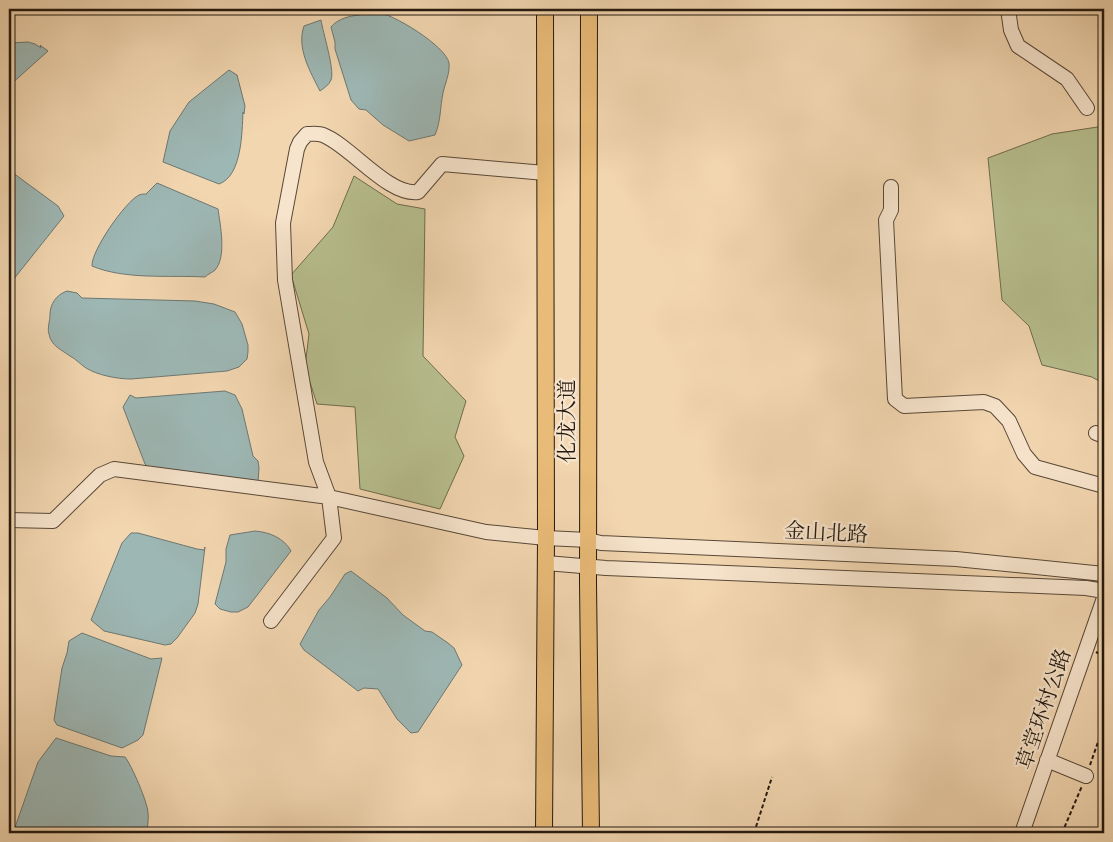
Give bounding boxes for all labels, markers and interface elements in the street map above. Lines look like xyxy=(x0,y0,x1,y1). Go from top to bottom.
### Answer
street label: 化龙大道 xyxy=(553,379,582,463)
street label: 金山北路 xyxy=(783,516,869,550)
street label: 草堂环村公路 xyxy=(1010,645,1078,773)

